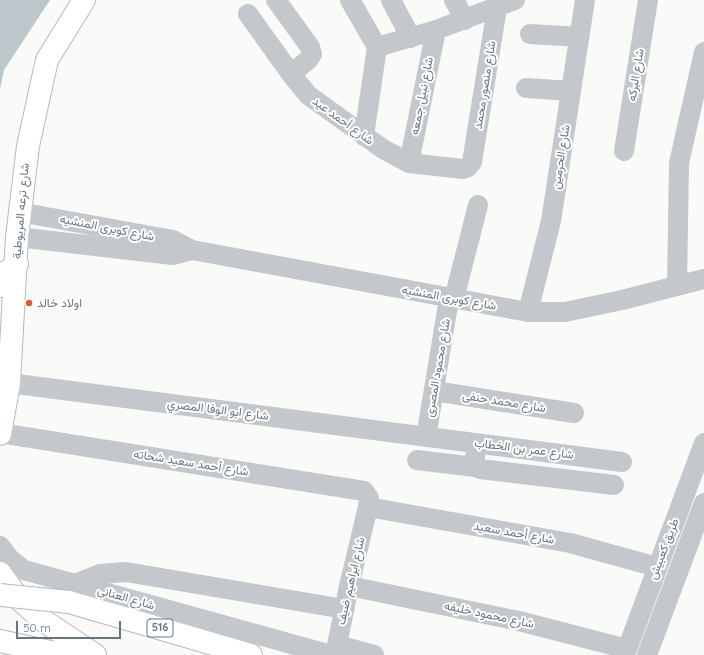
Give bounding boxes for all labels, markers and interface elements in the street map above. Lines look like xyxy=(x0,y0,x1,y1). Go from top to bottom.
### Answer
street label: شارع منصور محمد xyxy=(471,40,499,130)
street label: شارع البركه xyxy=(625,48,647,102)
street label: شارع نبيل جمعه xyxy=(407,56,437,136)
street label: شارع أحمد عيد xyxy=(310,94,376,148)
street label: شارع الحرمين xyxy=(549,124,573,190)
street label: شارع ترعه المريوطية xyxy=(10,162,32,260)
street label: شارع كوبرى المنشيه xyxy=(59,212,155,244)
street label: شارع كوبرى المنشيه xyxy=(401,283,497,313)
place label: اولاد خالد xyxy=(37,296,82,310)
marker: اولاد خالد xyxy=(24,298,34,308)
street label: شارع محمود المصرى xyxy=(422,318,454,418)
street label: شارع محمد حنفى xyxy=(461,388,547,416)
street label: شارع ابو الوفا المصري xyxy=(166,397,270,423)
street label: شارع عمر بن الخطاب xyxy=(473,436,575,462)
street label: شارع أحمد سعيد شحاته xyxy=(133,447,249,479)
street label: طريق كعبيش xyxy=(646,516,682,582)
street label: شارع أحمد سعيد xyxy=(472,519,556,547)
street label: شارع ابراهيم ضيف xyxy=(334,536,368,626)
street label: شارع العنانى xyxy=(96,583,156,613)
street label: شارع محمود خليفه xyxy=(443,598,535,632)
scale bar xyxy=(18,613,123,639)
road number: 516 xyxy=(147,619,173,637)
text: 50 m xyxy=(23,620,51,635)

